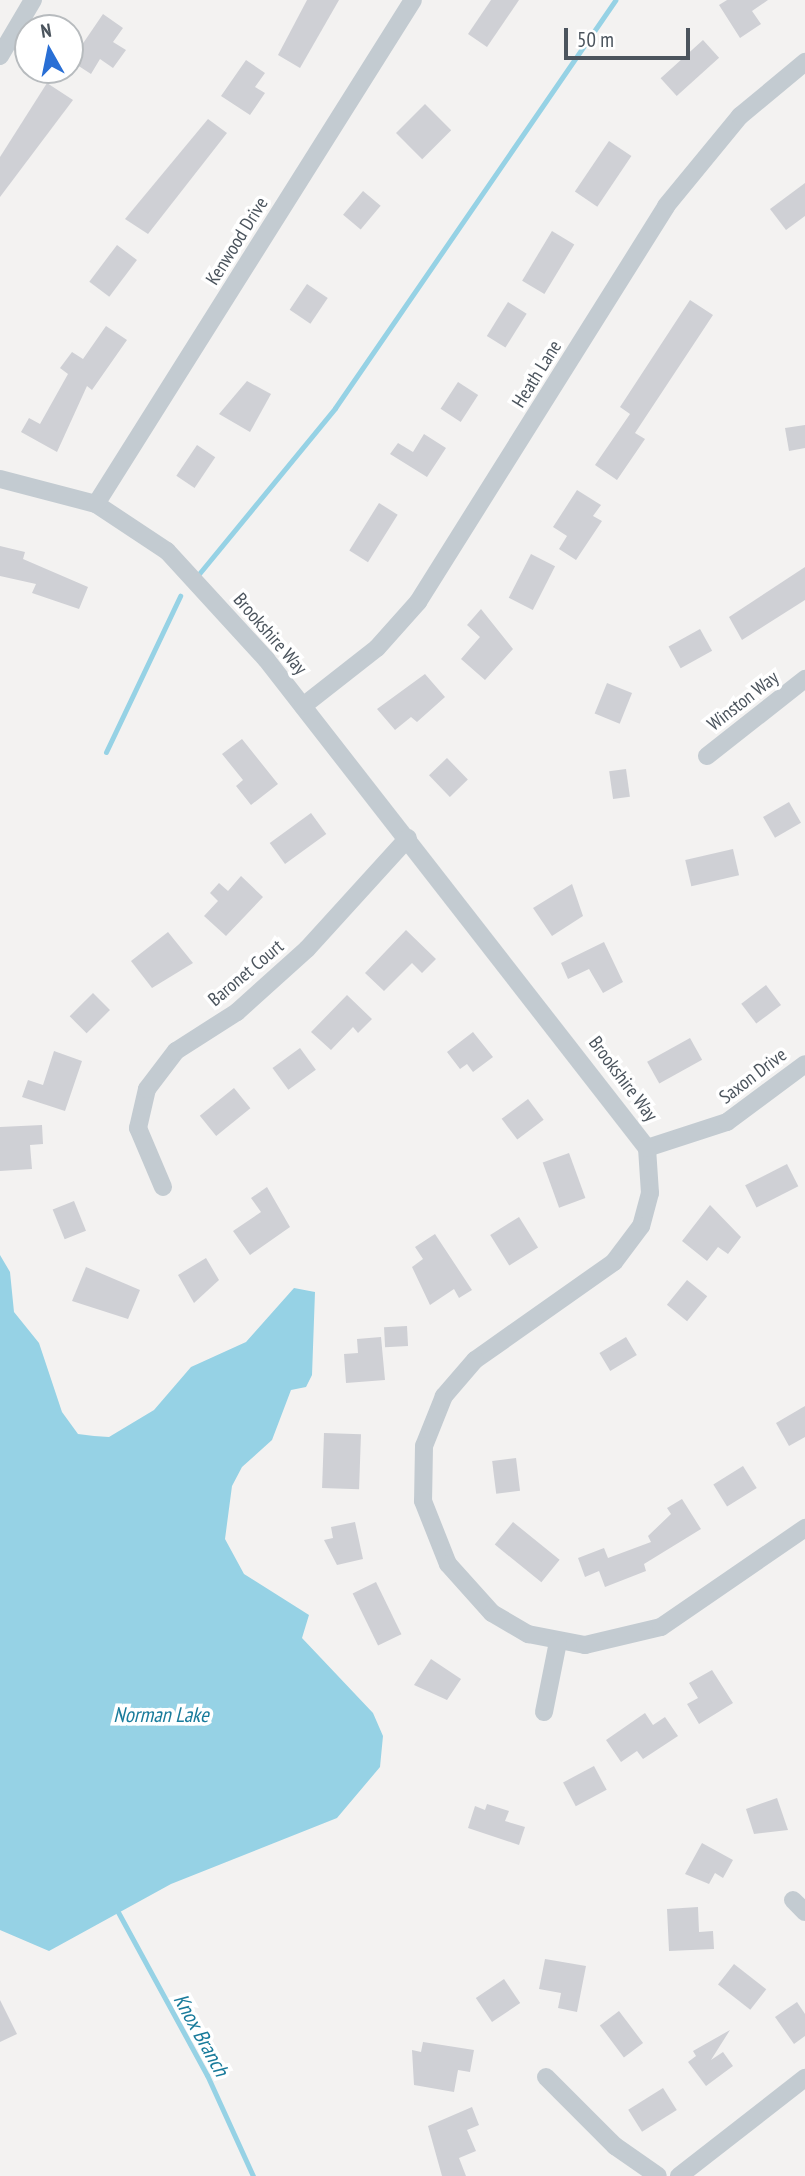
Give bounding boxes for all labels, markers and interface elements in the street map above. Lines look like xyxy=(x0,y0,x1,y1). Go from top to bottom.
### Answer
north arrow xyxy=(14,14,84,84)
scale bar xyxy=(567,14,693,58)
text: N xyxy=(39,18,53,43)
text: 50 m xyxy=(577,26,614,53)
street label: Kenwood Drive xyxy=(201,193,273,289)
street label: Heath Lane xyxy=(508,336,566,412)
street label: Brookshire Way xyxy=(228,588,312,680)
street label: Winston Way xyxy=(703,666,783,736)
street label: Baronet Court xyxy=(204,935,288,1011)
street label: Brookshire Way xyxy=(584,1032,662,1126)
street label: Saxon Drive xyxy=(715,1043,791,1109)
water label: Norman Lake xyxy=(113,1702,209,1728)
water label: Knox Branch xyxy=(168,1989,234,2081)

